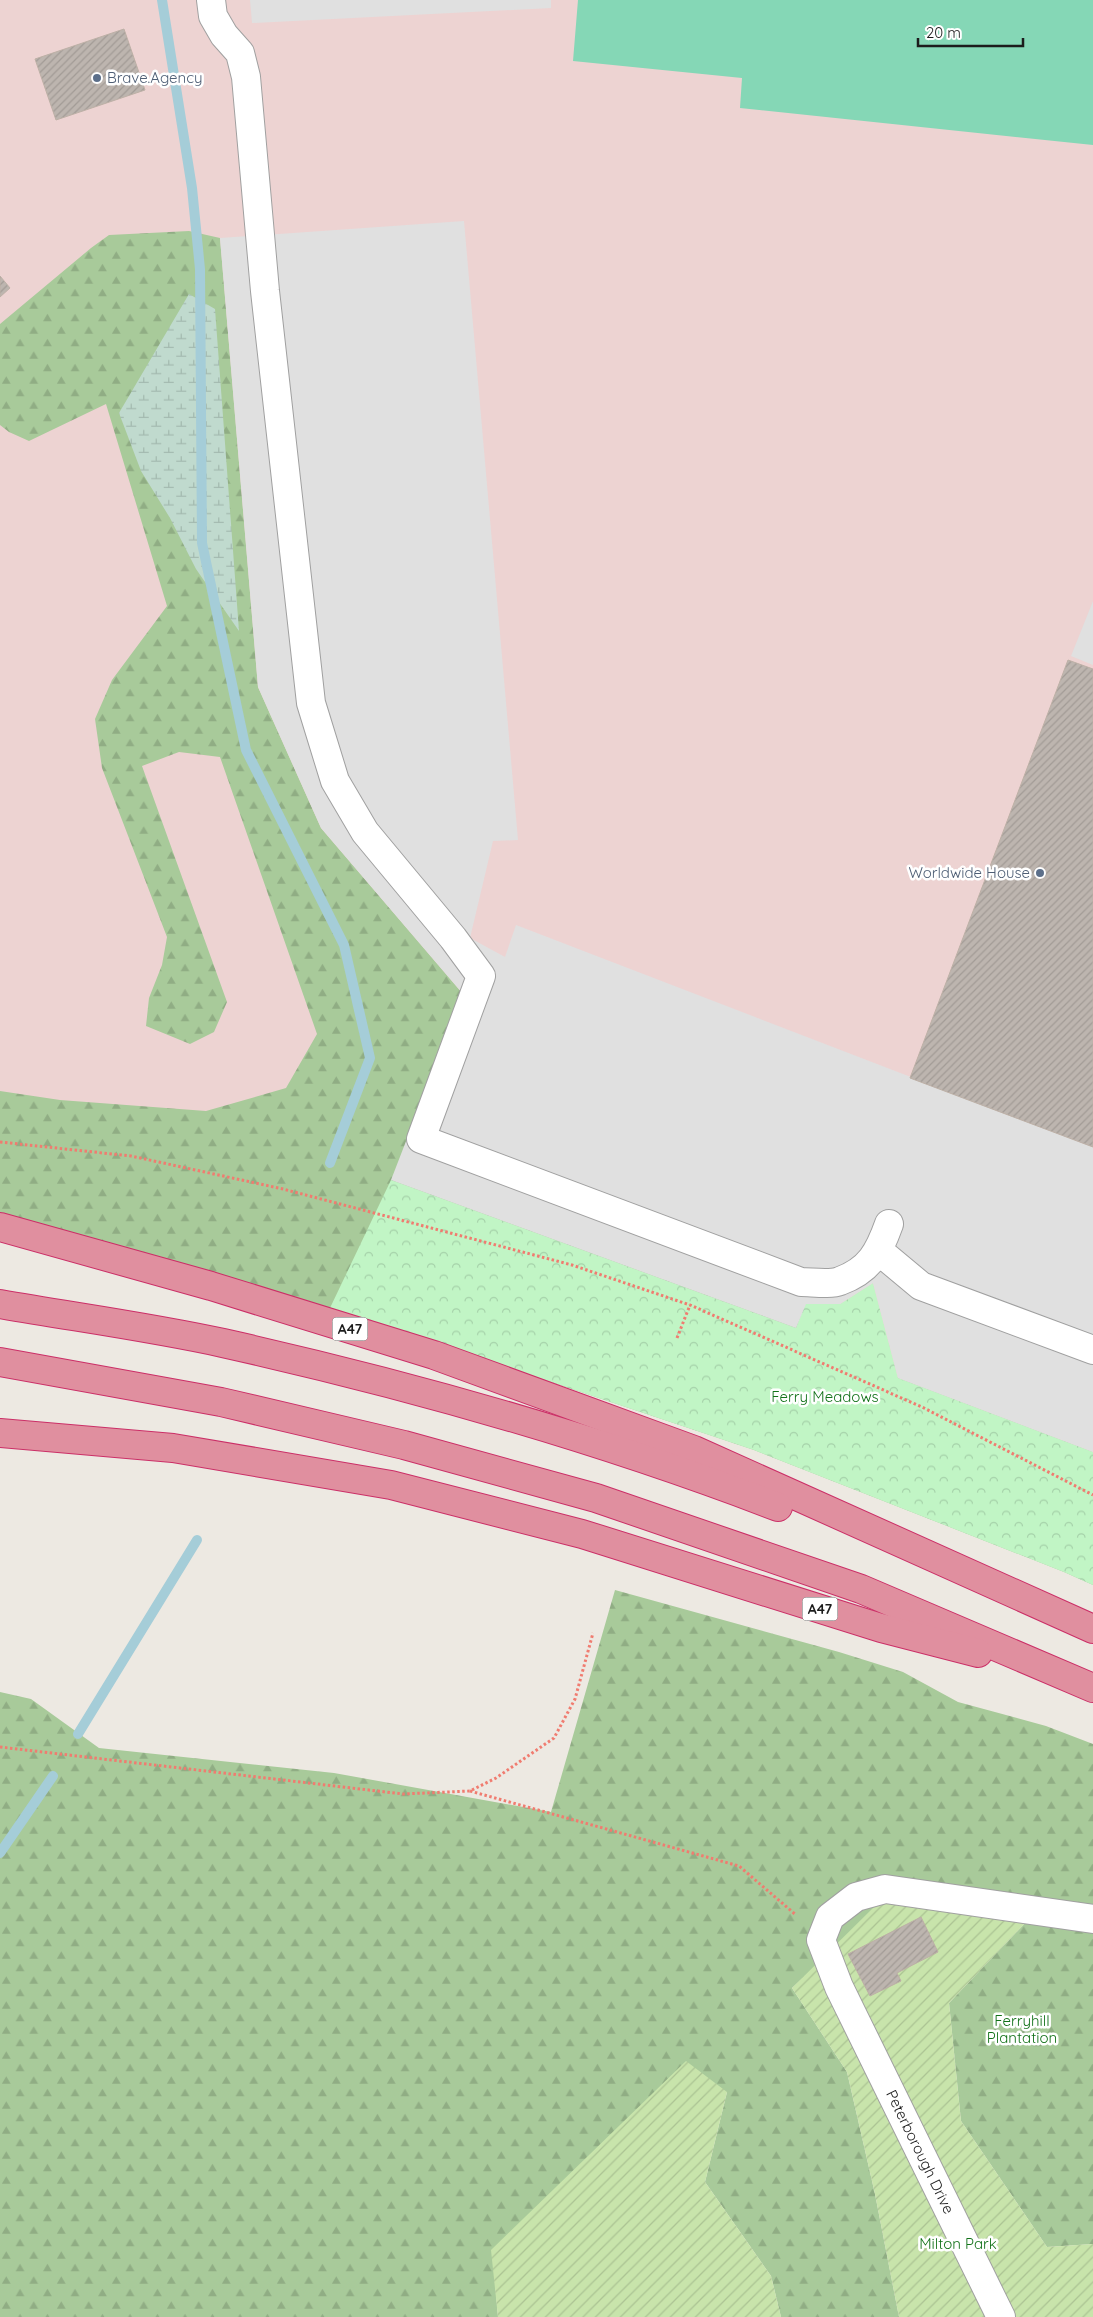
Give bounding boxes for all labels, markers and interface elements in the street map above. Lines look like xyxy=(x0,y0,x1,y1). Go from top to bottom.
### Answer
scale bar xyxy=(918,15,1023,47)
text: 20 m xyxy=(926,23,961,42)
place label: Brave.Agency xyxy=(107,68,203,87)
marker: Brave.Agency xyxy=(91,72,103,84)
place label: Worldwide House xyxy=(908,863,1030,882)
marker: Worldwide House xyxy=(1034,867,1046,879)
road number: A47 xyxy=(332,1318,368,1340)
park label: Ferry Meadows xyxy=(771,1387,879,1406)
road number: A47 xyxy=(802,1598,838,1620)
park label: Ferryhill Plantation xyxy=(987,2011,1057,2047)
street label: Peterborough Drive xyxy=(882,2087,959,2217)
park label: Milton Park xyxy=(919,2234,997,2253)

